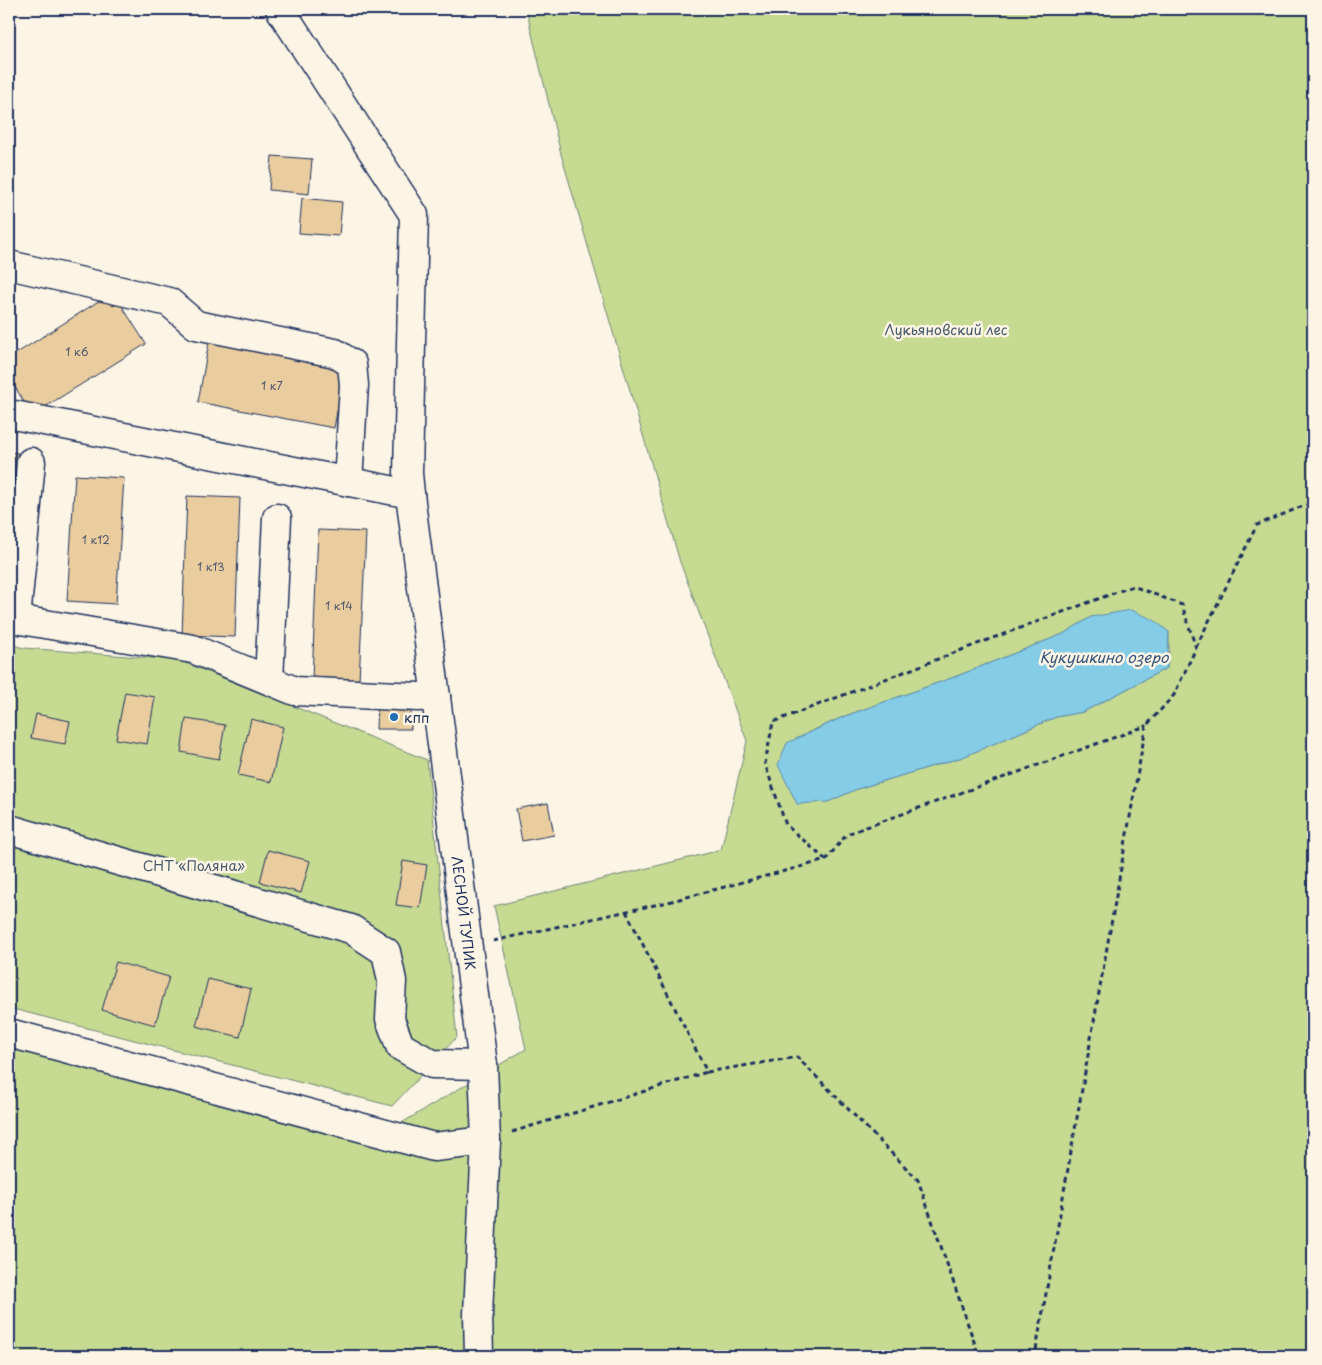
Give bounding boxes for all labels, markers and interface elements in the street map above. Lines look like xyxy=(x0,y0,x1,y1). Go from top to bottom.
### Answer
park label: Лукьяновский лес xyxy=(885,319,1008,340)
house number: 1 к6 xyxy=(66,343,89,360)
house number: 1 к7 xyxy=(261,377,283,394)
house number: 1 к12 xyxy=(82,531,110,548)
house number: 1 к13 xyxy=(197,558,225,575)
house number: 1 к14 xyxy=(325,597,353,614)
water label: Кукушкино озеро xyxy=(1039,645,1170,668)
place label: кпп xyxy=(404,707,430,728)
marker: кпп xyxy=(388,711,400,723)
park label: СНТ «Поляна» xyxy=(143,855,245,876)
street label: ЛЕСНОЙ ТУПИК xyxy=(447,855,481,971)

